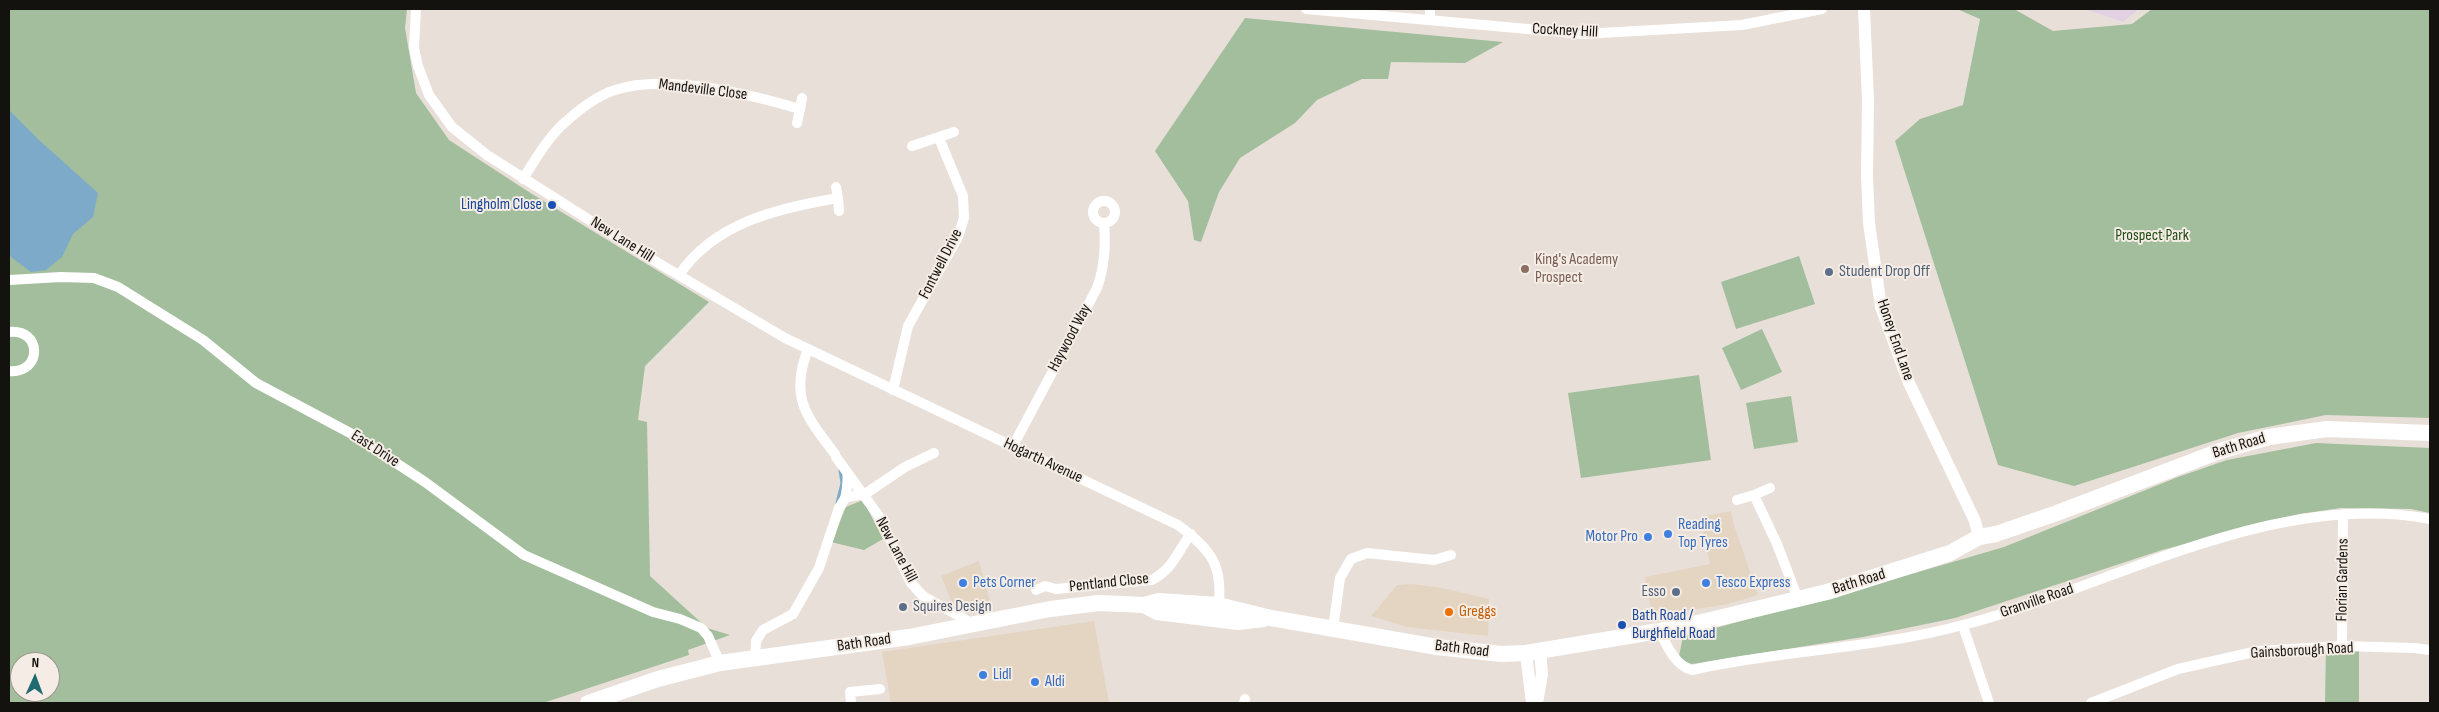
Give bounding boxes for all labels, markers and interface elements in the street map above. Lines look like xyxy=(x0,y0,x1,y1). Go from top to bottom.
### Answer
street label: Cockney Hill xyxy=(1532,20,1598,42)
street label: Mandeville Close xyxy=(658,75,748,105)
place label: Lingholm Close xyxy=(461,195,542,215)
marker: Lingholm Close xyxy=(546,199,558,211)
street label: New Lane Hill xyxy=(587,213,657,267)
street label: Fontwell Drive xyxy=(915,226,967,302)
park label: Prospect Park xyxy=(2115,226,2189,246)
place label: King's Academy Prospect xyxy=(1535,250,1618,288)
place label: Student Drop Off xyxy=(1839,262,1930,282)
marker: King's Academy Prospect xyxy=(1519,263,1531,275)
marker: Student Drop Off xyxy=(1823,266,1835,278)
street label: Honey End Lane xyxy=(1872,297,1918,383)
street label: Haywood Way xyxy=(1044,301,1096,375)
street label: East Drive xyxy=(347,426,403,472)
street label: Bath Road xyxy=(2210,429,2268,463)
street label: Hogarth Avenue xyxy=(1000,434,1086,488)
street label: New Lane Hill xyxy=(871,514,921,586)
place label: Reading Top Tyres xyxy=(1678,515,1728,553)
place label: Motor Pro xyxy=(1586,527,1638,547)
marker: Reading Top Tyres xyxy=(1662,528,1674,540)
marker: Motor Pro xyxy=(1642,531,1654,543)
street label: Florian Gardens xyxy=(2333,538,2353,622)
street label: Bath Road xyxy=(1830,565,1888,599)
street label: Pentland Close xyxy=(1068,569,1150,597)
place label: Pets Corner xyxy=(973,573,1036,593)
place label: Tesco Express xyxy=(1716,573,1790,593)
marker: Pets Corner xyxy=(957,577,969,589)
marker: Tesco Express xyxy=(1700,577,1712,589)
street label: Granville Road xyxy=(1998,580,2076,622)
place label: Esso xyxy=(1641,582,1666,602)
marker: Esso xyxy=(1670,586,1682,598)
place label: Squires Design xyxy=(913,597,991,617)
marker: Squires Design xyxy=(897,601,909,613)
place label: Greggs xyxy=(1459,602,1496,622)
marker: Greggs xyxy=(1443,606,1455,618)
place label: Bath Road / Burghfield Road xyxy=(1632,606,1715,644)
marker: Bath Road / Burghfield Road xyxy=(1616,619,1628,631)
street label: Bath Road xyxy=(836,630,892,656)
street label: Bath Road xyxy=(1434,636,1490,662)
street label: Gainsborough Road xyxy=(2250,639,2354,663)
north arrow xyxy=(10,652,60,702)
text: N xyxy=(31,654,40,671)
place label: Lidl xyxy=(993,665,1012,685)
marker: Lidl xyxy=(977,669,989,681)
place label: Aldi xyxy=(1045,672,1065,692)
marker: Aldi xyxy=(1029,676,1041,688)

